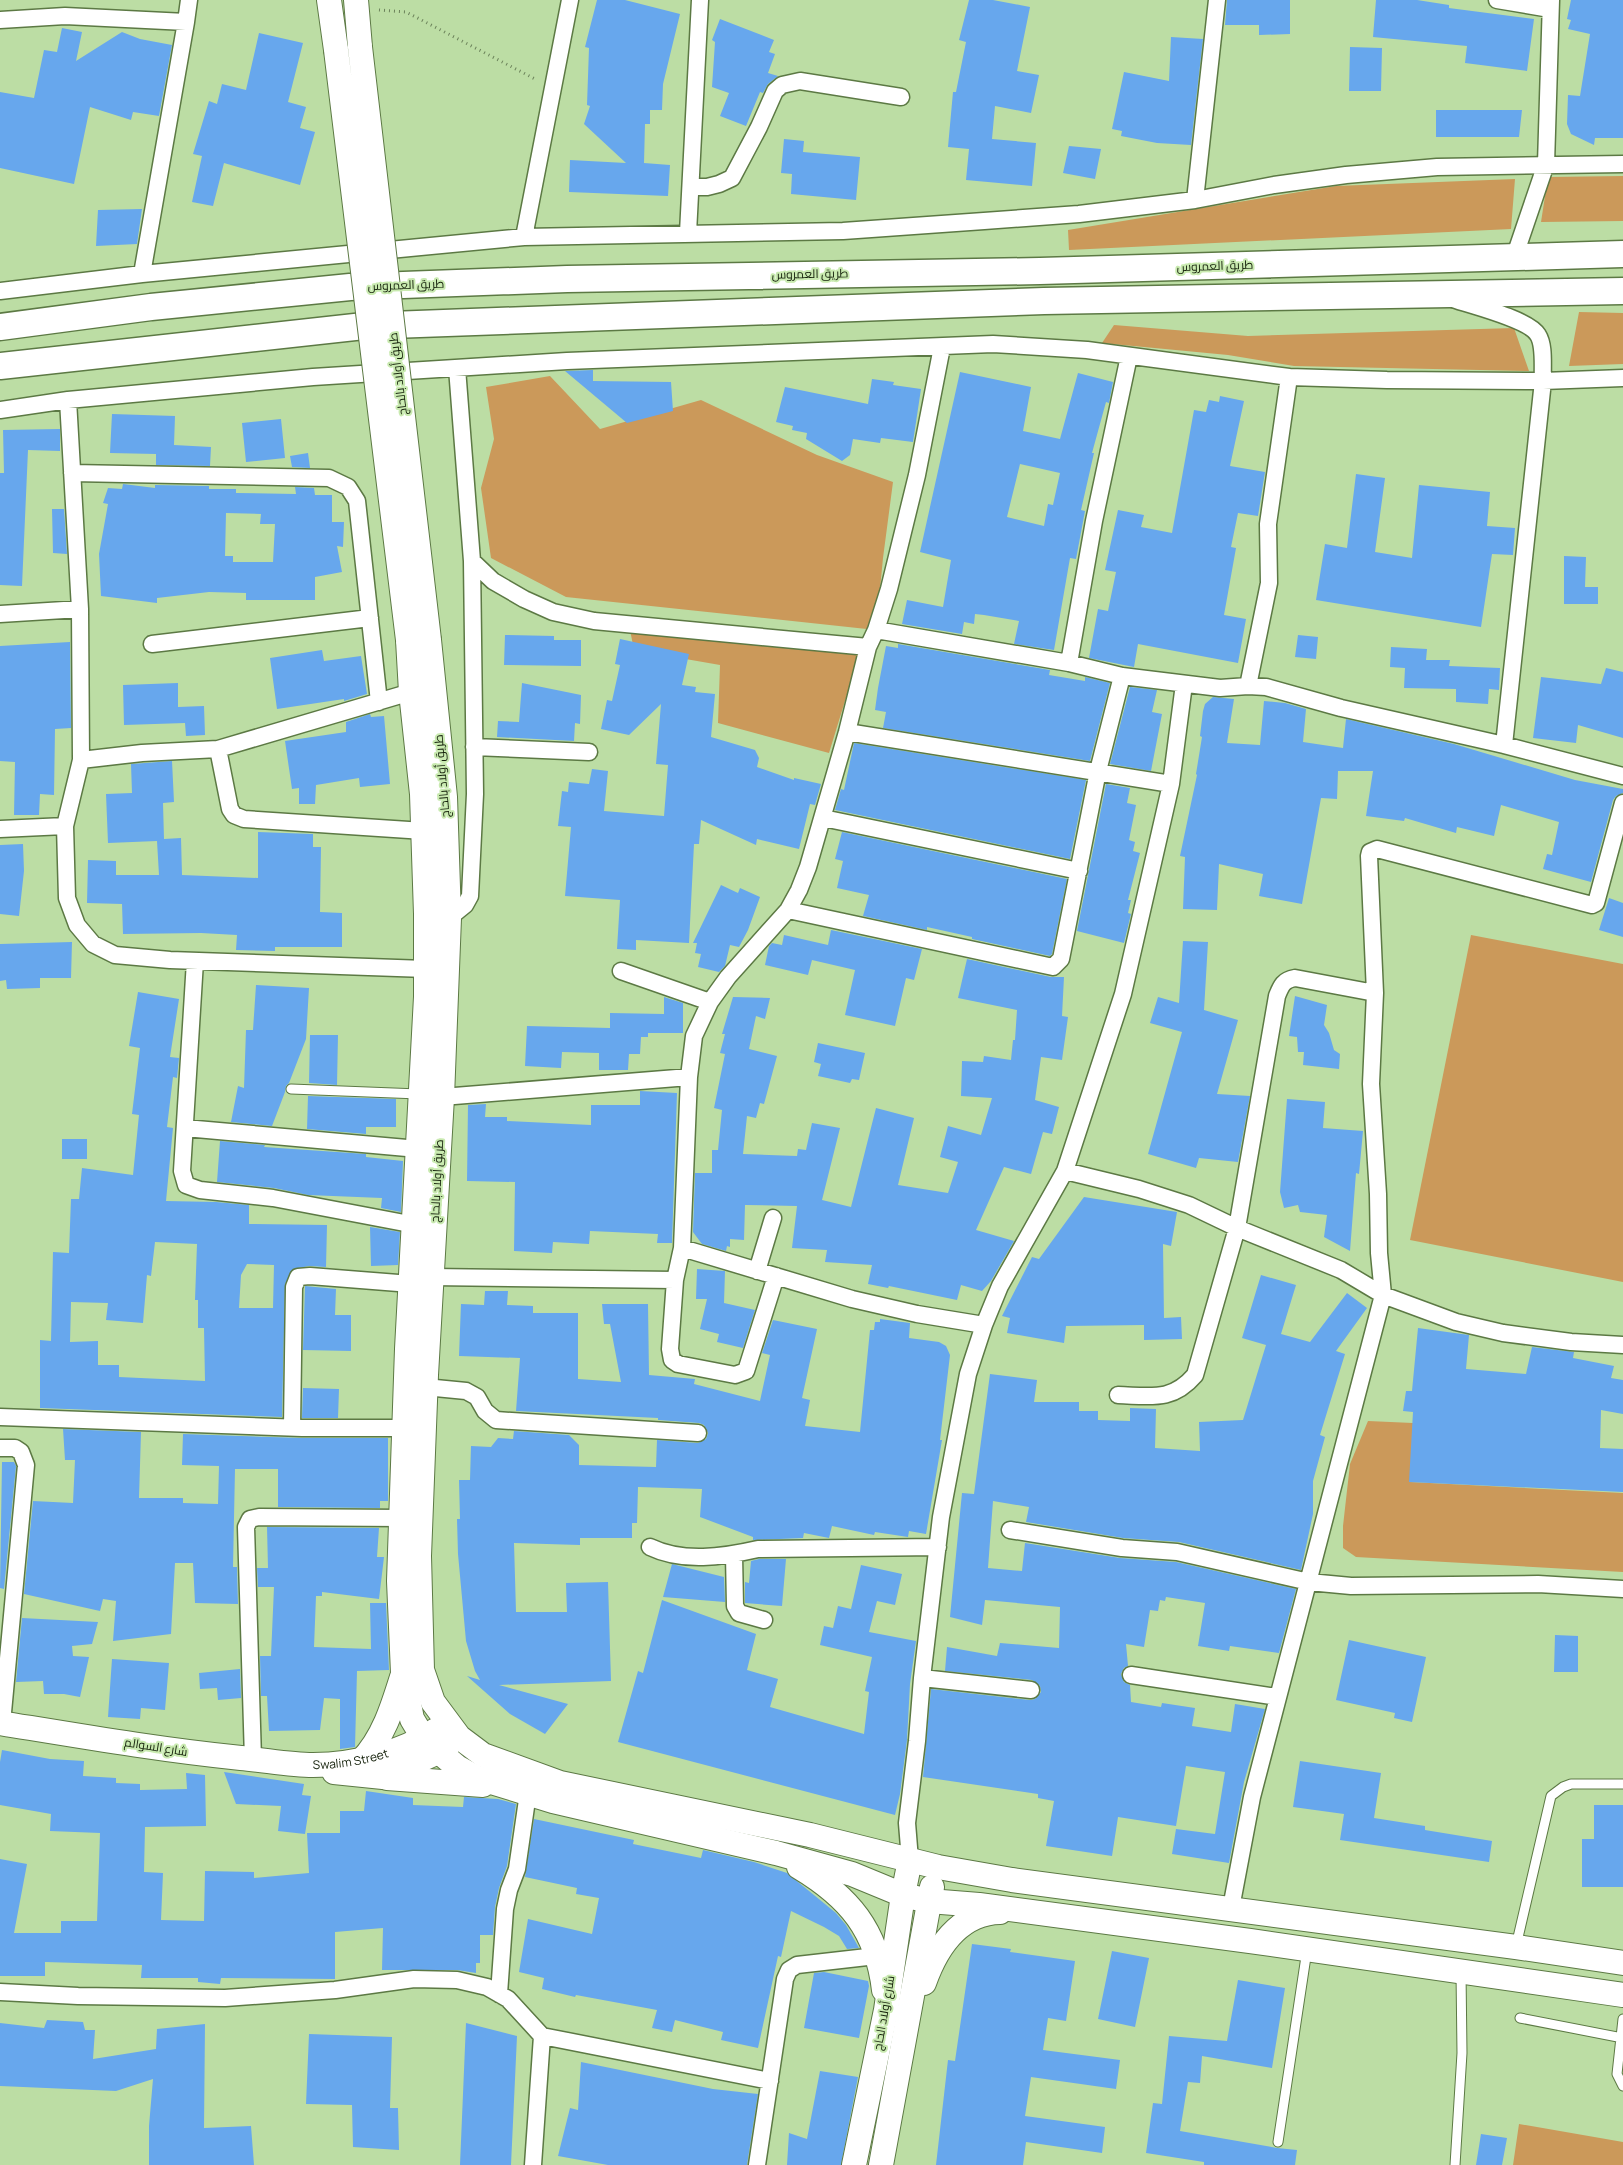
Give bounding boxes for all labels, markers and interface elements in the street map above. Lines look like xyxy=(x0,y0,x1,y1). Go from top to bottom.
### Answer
street label: طريق العمروس xyxy=(1176,256,1254,275)
street label: طريق العمروس xyxy=(771,264,849,283)
street label: طريق العمروس xyxy=(367,275,445,294)
street label: طريق أولاد بالحاج xyxy=(384,332,411,416)
street label: طريق أولاد بالحاج xyxy=(429,734,454,818)
street label: طريق أولاد بالحاج xyxy=(426,1139,447,1223)
street label: شارع السوالم xyxy=(123,1733,189,1760)
street label: Swalim Street xyxy=(313,1744,391,1773)
street label: شارع أولاد الحاج xyxy=(869,1974,898,2052)

